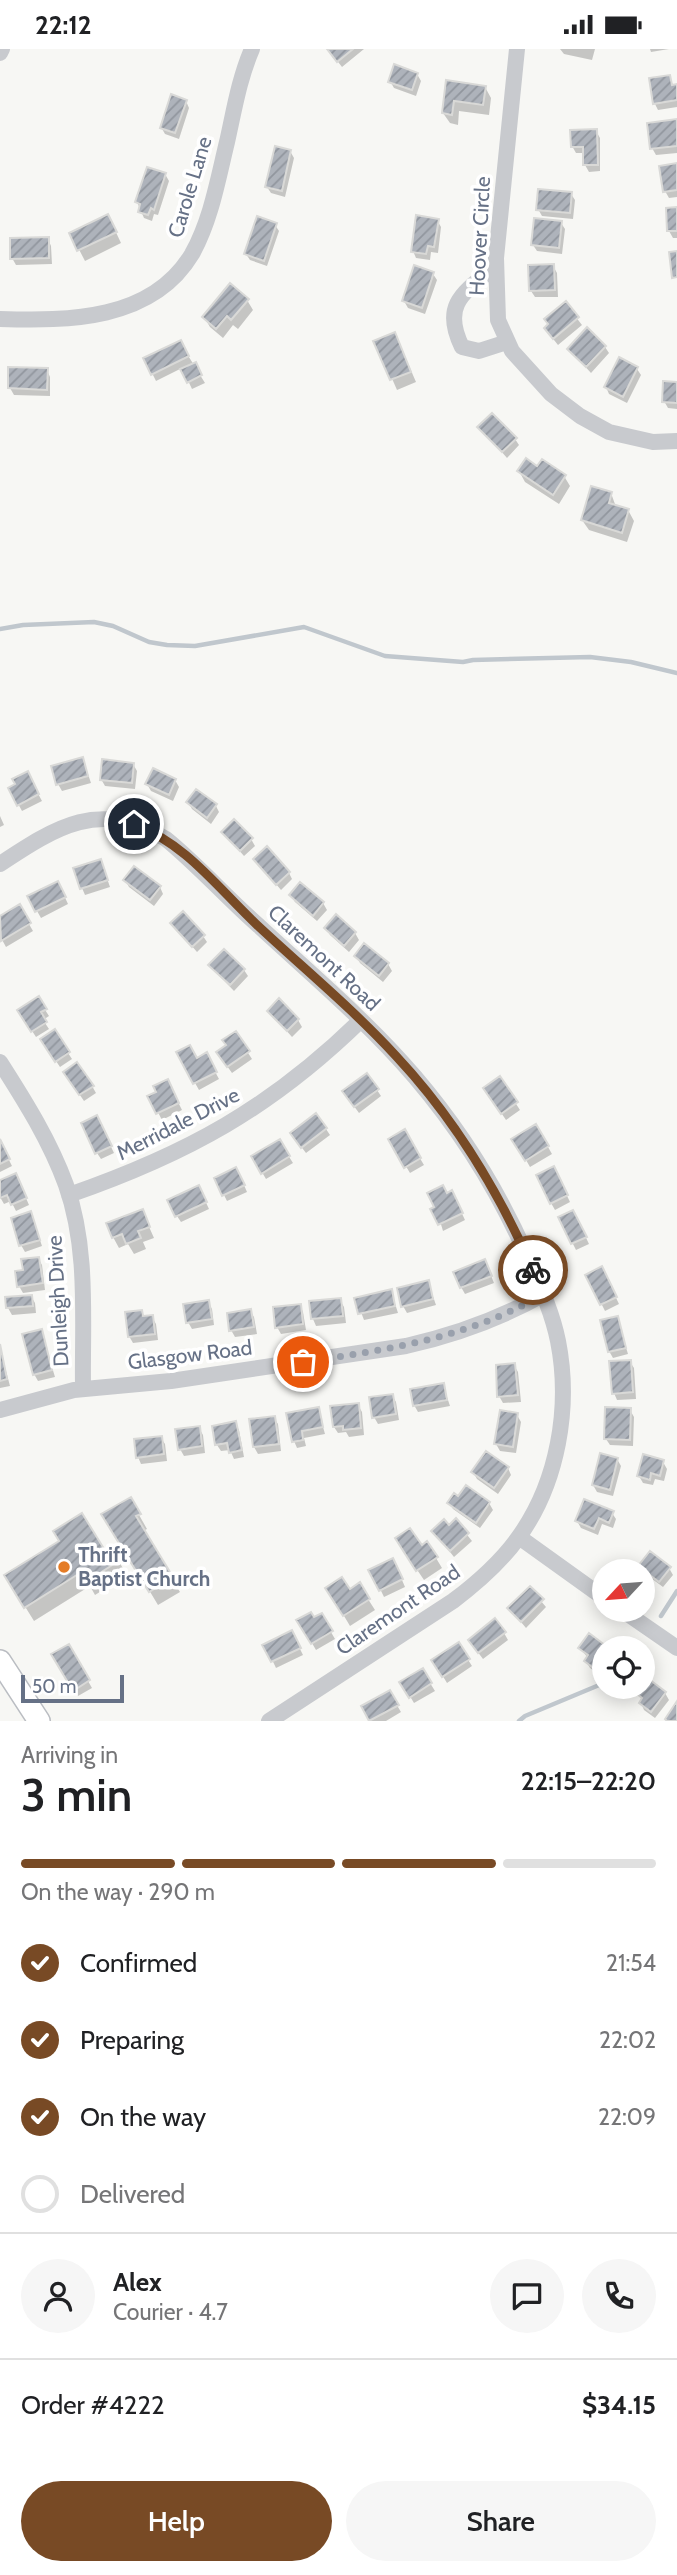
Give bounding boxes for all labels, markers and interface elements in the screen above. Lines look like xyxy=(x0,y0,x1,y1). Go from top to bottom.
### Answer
text: 22:12 xyxy=(35,9,92,41)
street label: Carole Lane xyxy=(162,133,217,240)
street label: Hoover Circle xyxy=(464,176,495,296)
pin xyxy=(104,794,164,854)
icon: home xyxy=(115,805,153,843)
street label: Claremont Road xyxy=(263,899,386,1016)
street label: Merridale Drive xyxy=(112,1082,244,1165)
street label: Dunleigh Drive xyxy=(42,1234,73,1367)
courier xyxy=(498,1235,568,1305)
icon: bike xyxy=(514,1251,552,1289)
pin xyxy=(273,1332,333,1392)
street label: Glasgow Road xyxy=(126,1334,254,1375)
icon: bag xyxy=(284,1343,322,1381)
place label: Thrift Baptist Church xyxy=(78,1542,210,1591)
marker: Thrift Baptist Church xyxy=(56,1559,72,1575)
street label: Claremont Road xyxy=(331,1559,464,1660)
north arrow xyxy=(592,1559,654,1622)
map controls xyxy=(592,1559,655,1699)
button: locate xyxy=(592,1636,655,1699)
scale bar xyxy=(21,1672,124,1704)
text: 50 m xyxy=(32,1675,76,1698)
text: Arriving in xyxy=(21,1741,118,1769)
text: 22:15–22:20 xyxy=(521,1765,656,1797)
text: 3 min xyxy=(21,1767,132,1823)
text: On the way · 290 m xyxy=(21,1878,215,1906)
icon: check xyxy=(21,1944,59,1982)
text: Confirmed xyxy=(80,1947,197,1979)
text: 21:54 xyxy=(606,1949,656,1977)
icon: check xyxy=(21,2021,59,2059)
text: Preparing xyxy=(80,2024,184,2056)
text: 22:02 xyxy=(599,2026,656,2054)
icon: check xyxy=(21,2098,59,2136)
text: On the way xyxy=(80,2101,206,2133)
text: 22:09 xyxy=(598,2103,656,2131)
text: Delivered xyxy=(80,2178,185,2210)
button: person xyxy=(21,2259,95,2333)
button: chat xyxy=(490,2259,564,2333)
button: phone xyxy=(582,2259,656,2333)
text: Alex xyxy=(113,2266,162,2298)
text: Courier · 4.7 xyxy=(113,2298,228,2326)
text: Order #4222 xyxy=(21,2389,165,2421)
text: $34.15 xyxy=(582,2389,656,2421)
button: Help xyxy=(21,2481,332,2561)
button: Share xyxy=(346,2481,656,2561)

